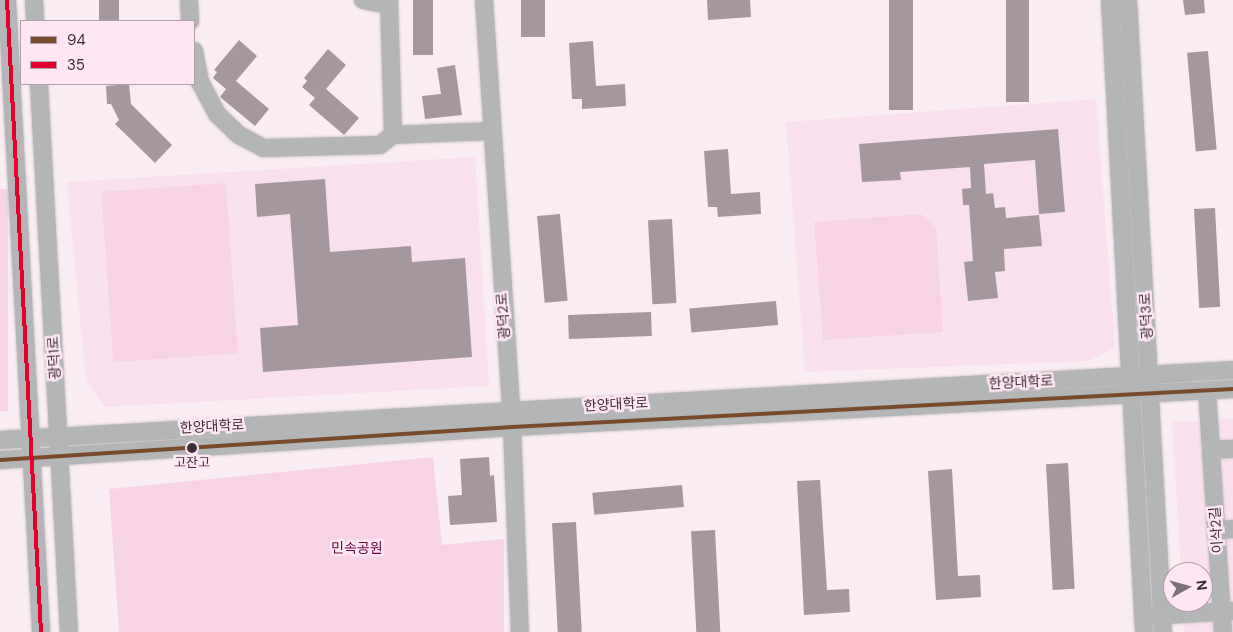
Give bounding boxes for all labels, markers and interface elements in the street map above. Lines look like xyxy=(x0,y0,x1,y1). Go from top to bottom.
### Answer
legend xyxy=(20,20,195,85)
text: 94 xyxy=(67,30,86,50)
text: 35 xyxy=(67,55,85,75)
street label: 광덕2로 xyxy=(493,292,513,340)
street label: 광덕3로 xyxy=(1136,292,1156,340)
street label: 광덕1로 xyxy=(44,336,64,380)
street label: 한양대학로 xyxy=(988,372,1054,392)
street label: 한양대학로 xyxy=(583,394,649,414)
street label: 한양대학로 xyxy=(179,416,245,436)
marker: 고잔고 xyxy=(187,443,197,453)
place label: 고잔고 xyxy=(174,455,210,471)
street label: 이삭2길 xyxy=(1206,506,1226,554)
park label: 민속공원 xyxy=(331,540,383,556)
north arrow xyxy=(1163,562,1213,612)
text: N xyxy=(1192,579,1211,591)

